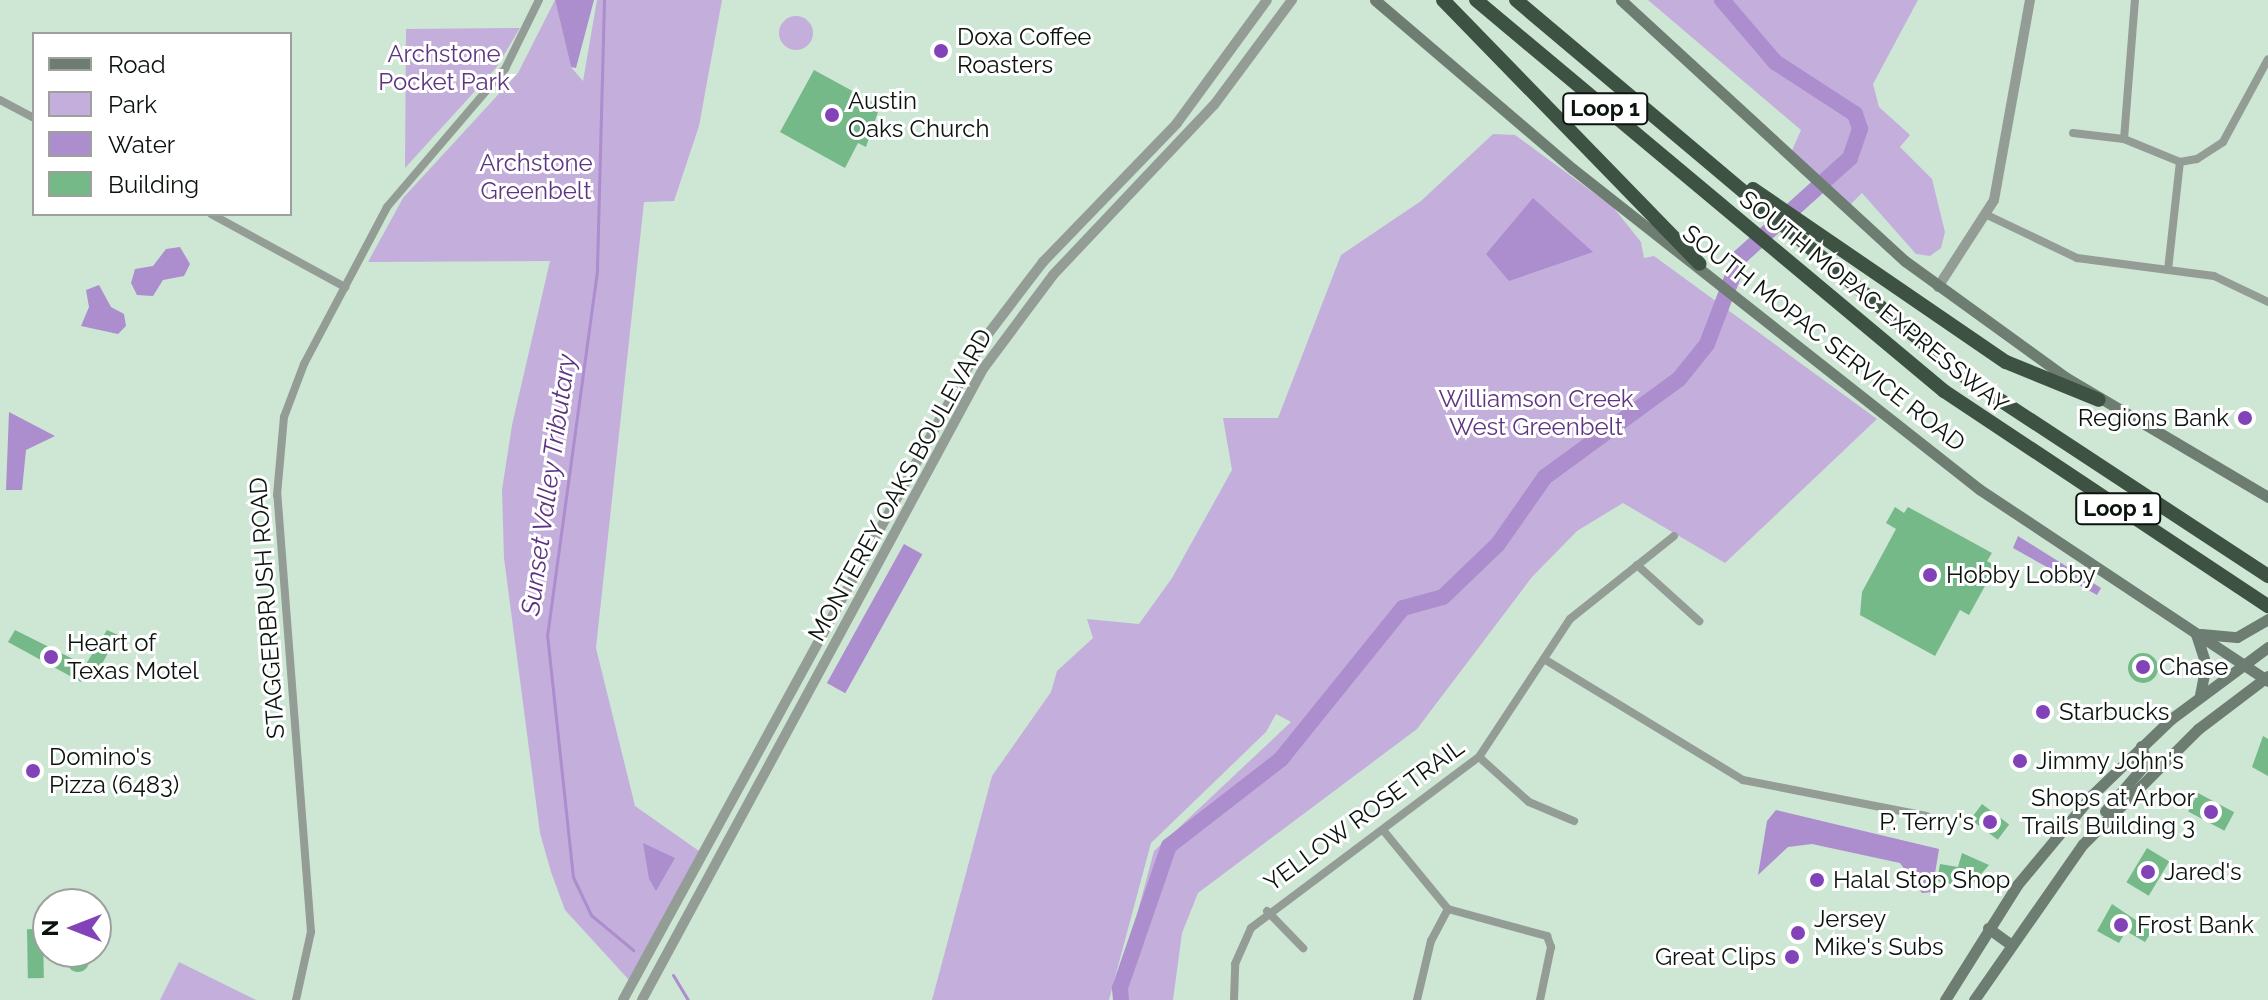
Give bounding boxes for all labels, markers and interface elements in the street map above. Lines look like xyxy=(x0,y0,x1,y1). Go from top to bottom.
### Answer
place label: Doxa Coffee Roasters xyxy=(957,23,1091,79)
legend xyxy=(32,32,292,216)
park label: Archstone Pocket Park xyxy=(378,40,510,96)
marker: Doxa Coffee Roasters xyxy=(932,42,950,60)
text: Road xyxy=(108,50,166,79)
place label: Austin Oaks Church xyxy=(848,87,989,143)
text: Park xyxy=(108,90,157,119)
road number: Loop 1 xyxy=(1561,91,1649,127)
marker: Austin Oaks Church xyxy=(823,106,841,124)
text: Water xyxy=(108,130,175,159)
park label: Archstone Greenbelt xyxy=(479,149,593,205)
text: Building xyxy=(108,170,199,199)
street label: SOUTH MOPAC EXPRESSWAY xyxy=(1734,185,2014,419)
street label: SOUTH MOPAC SERVICE ROAD xyxy=(1677,219,1971,457)
street label: MONTEREY OAKS BOULEVARD xyxy=(802,324,998,646)
water label: Sunset Valley Tributary xyxy=(515,351,583,619)
park label: Williamson Creek West Greenbelt xyxy=(1438,385,1634,441)
place label: Regions Bank xyxy=(2078,404,2229,432)
marker: Regions Bank xyxy=(2236,409,2254,427)
street label: STAGGERBRUSH ROAD xyxy=(243,476,291,740)
road number: Loop 1 xyxy=(2074,491,2162,527)
place label: Hobby Lobby xyxy=(1946,561,2096,589)
marker: Hobby Lobby xyxy=(1921,566,1939,584)
place label: Heart of Texas Motel xyxy=(67,629,199,685)
marker: Heart of Texas Motel xyxy=(42,648,60,666)
place label: Chase xyxy=(2159,653,2228,681)
marker: Chase xyxy=(2134,658,2152,676)
place label: Starbucks xyxy=(2059,698,2169,726)
marker: Starbucks xyxy=(2034,703,2052,721)
street label: YELLOW ROSE TRAIL xyxy=(1258,732,1470,898)
place label: Domino's Pizza (6483) xyxy=(49,743,179,799)
place label: Jimmy John's xyxy=(2036,747,2185,775)
marker: Jimmy John's xyxy=(2011,752,2029,770)
marker: Domino's Pizza (6483) xyxy=(24,762,42,780)
place label: Shops at Arbor Trails Building 3 xyxy=(2022,784,2195,840)
marker: Shops at Arbor Trails Building 3 xyxy=(2202,803,2220,821)
place label: P. Terry's xyxy=(1879,808,1974,836)
marker: P. Terry's xyxy=(1981,813,1999,831)
place label: Jared's xyxy=(2164,858,2242,886)
marker: Jared's xyxy=(2139,863,2157,881)
place label: Halal Stop Shop xyxy=(1833,866,2011,894)
marker: Halal Stop Shop xyxy=(1808,871,1826,889)
north arrow xyxy=(32,888,112,968)
place label: Jersey Mike's Subs xyxy=(1814,905,1944,961)
place label: Frost Bank xyxy=(2137,911,2254,939)
marker: Frost Bank xyxy=(2112,916,2130,934)
text: N xyxy=(37,920,63,936)
marker: Jersey Mike's Subs xyxy=(1789,924,1807,942)
place label: Great Clips xyxy=(1655,943,1776,971)
marker: Great Clips xyxy=(1783,948,1801,966)

